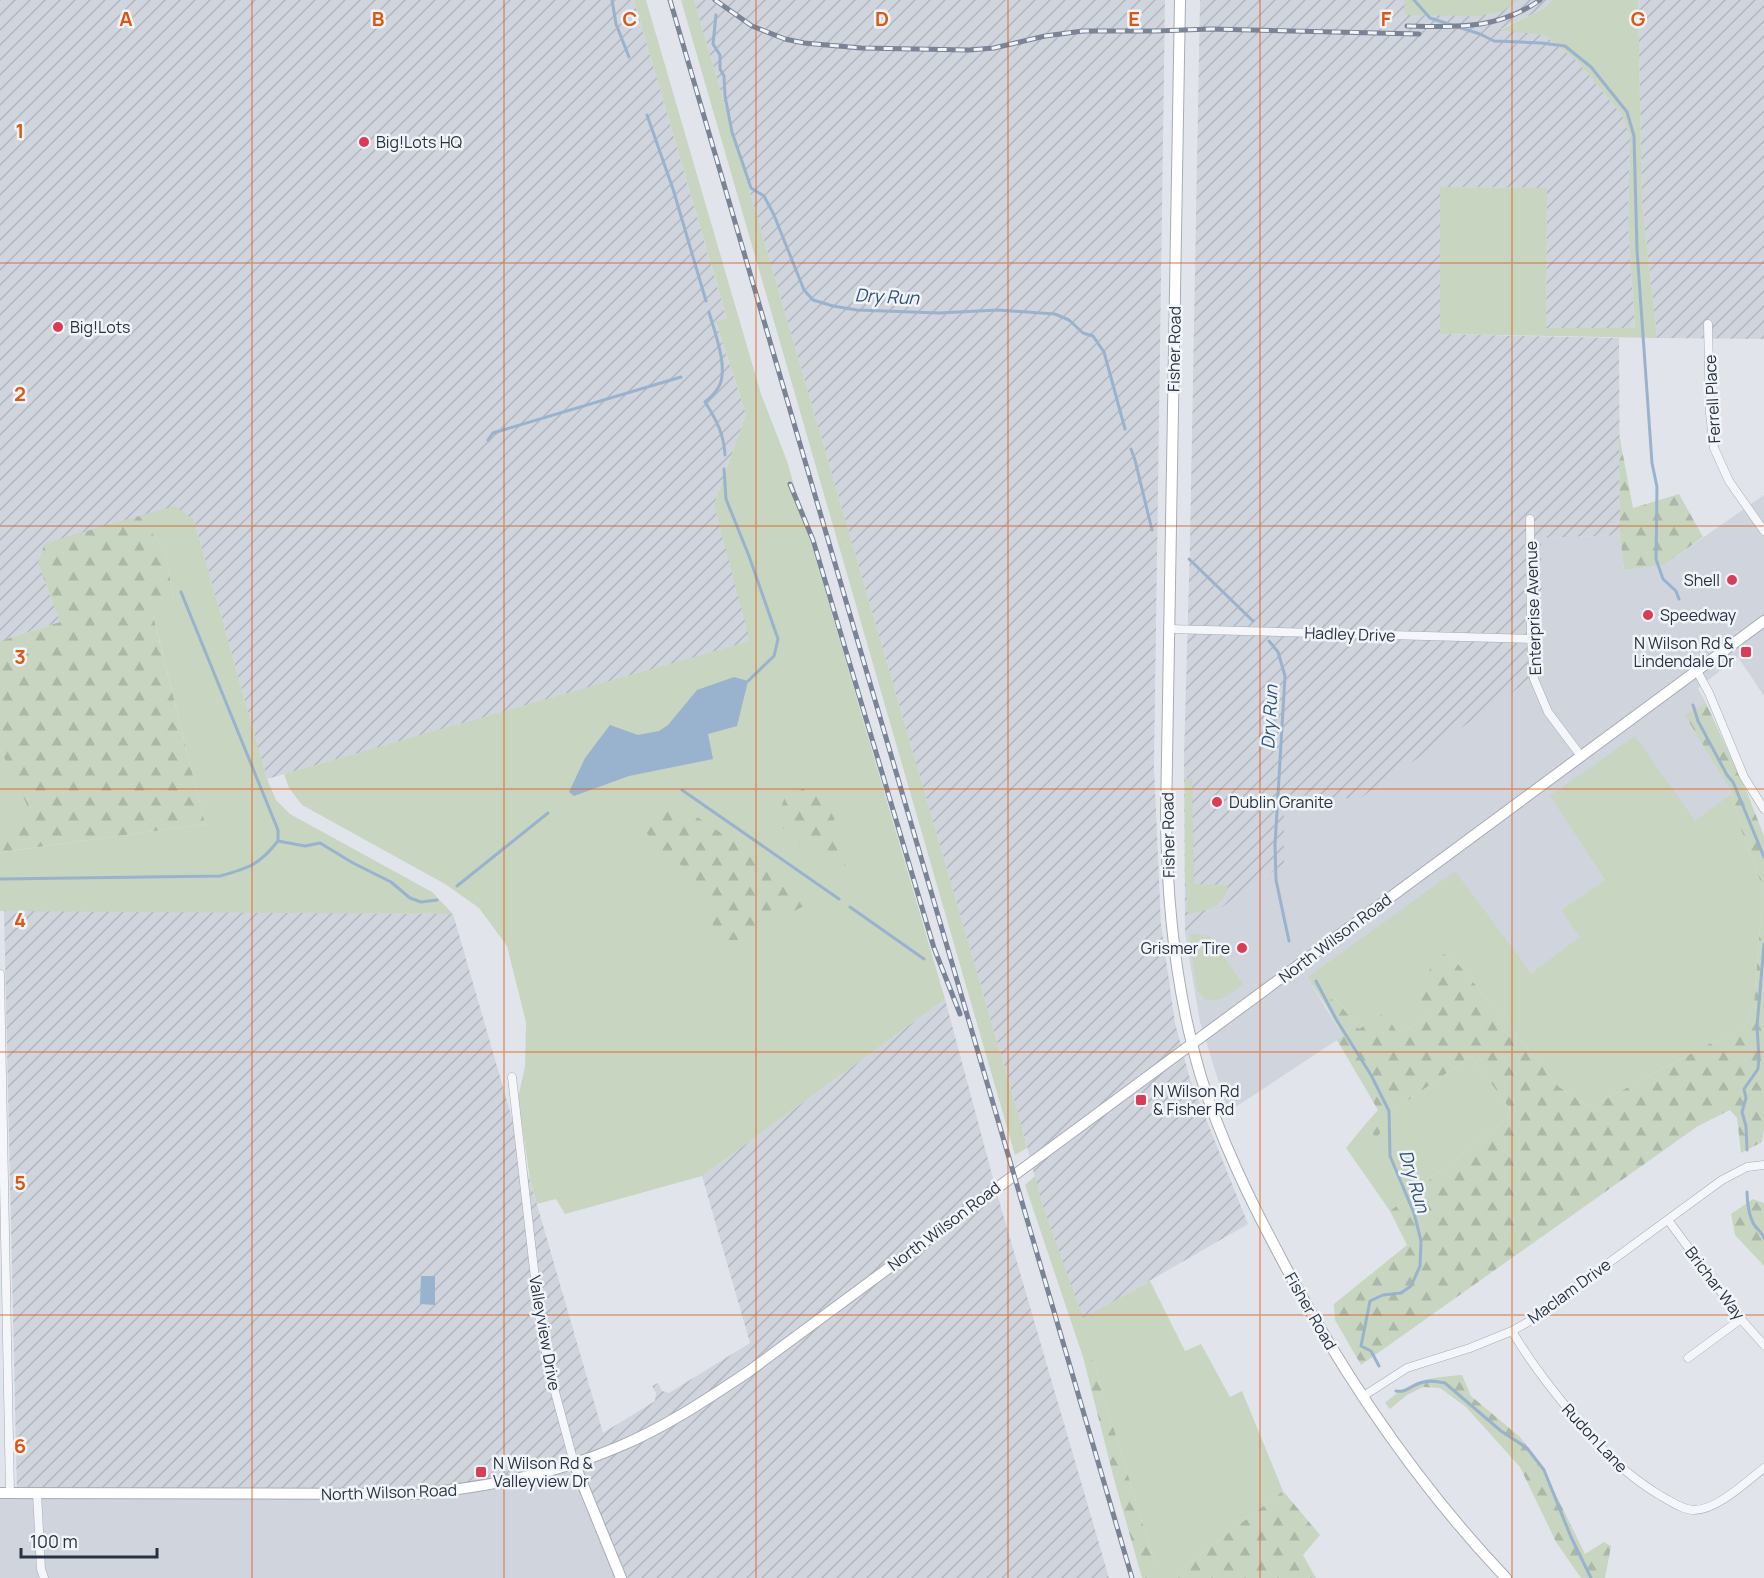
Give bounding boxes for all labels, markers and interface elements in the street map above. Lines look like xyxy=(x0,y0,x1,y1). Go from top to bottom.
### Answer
text: A xyxy=(119,5,133,32)
text: B xyxy=(372,5,385,32)
text: C xyxy=(623,5,637,32)
text: D xyxy=(875,5,889,32)
text: E xyxy=(1128,5,1140,32)
text: F xyxy=(1381,5,1392,32)
text: G xyxy=(1631,5,1646,32)
text: 1 xyxy=(16,117,24,144)
place label: Big!Lots HQ xyxy=(376,131,463,153)
marker: Big!Lots HQ xyxy=(357,135,371,149)
water label: Dry Run xyxy=(854,282,921,310)
street label: Fisher Road xyxy=(1162,306,1186,392)
place label: Big!Lots xyxy=(70,316,130,338)
marker: Big!Lots xyxy=(51,320,65,334)
street label: Ferrell Place xyxy=(1699,354,1725,444)
text: 2 xyxy=(14,380,26,407)
street label: Enterprise Avenue xyxy=(1520,540,1546,676)
place label: Shell xyxy=(1684,569,1720,591)
marker: Shell xyxy=(1725,573,1739,587)
place label: Speedway xyxy=(1660,604,1737,626)
marker: Speedway xyxy=(1641,608,1655,622)
street label: Hadley Drive xyxy=(1304,621,1396,647)
place label: N Wilson Rd & Lindendale Dr xyxy=(1633,632,1735,672)
text: 3 xyxy=(14,643,26,670)
marker: N Wilson Rd & Lindendale Dr xyxy=(1739,645,1753,659)
water label: Dry Run xyxy=(1255,683,1283,750)
place label: Dublin Granite xyxy=(1229,791,1333,813)
street label: Fisher Road xyxy=(1156,792,1180,878)
marker: Dublin Granite xyxy=(1210,795,1224,809)
street label: North Wilson Road xyxy=(1274,888,1396,988)
text: 4 xyxy=(14,906,26,933)
place label: Grismer Tire xyxy=(1141,937,1230,959)
marker: Grismer Tire xyxy=(1235,941,1249,955)
place label: N Wilson Rd & Fisher Rd xyxy=(1153,1080,1239,1120)
marker: N Wilson Rd & Fisher Rd xyxy=(1134,1093,1148,1107)
water label: Dry Run xyxy=(1394,1147,1436,1216)
text: 5 xyxy=(14,1169,26,1196)
street label: North Wilson Road xyxy=(883,1176,1005,1276)
street label: Brichar Way xyxy=(1680,1242,1750,1325)
street label: Maclam Drive xyxy=(1523,1253,1615,1329)
street label: Fisher Road xyxy=(1280,1268,1342,1354)
street label: Valleyview Drive xyxy=(524,1274,566,1392)
street label: Rudon Lane xyxy=(1557,1399,1633,1477)
text: 6 xyxy=(14,1432,26,1459)
place label: N Wilson Rd & Valleyview Dr xyxy=(493,1452,594,1492)
marker: N Wilson Rd & Valleyview Dr xyxy=(474,1465,488,1479)
street label: North Wilson Road xyxy=(321,1479,457,1505)
scale bar xyxy=(21,1521,158,1559)
text: 100 m xyxy=(30,1529,78,1553)

